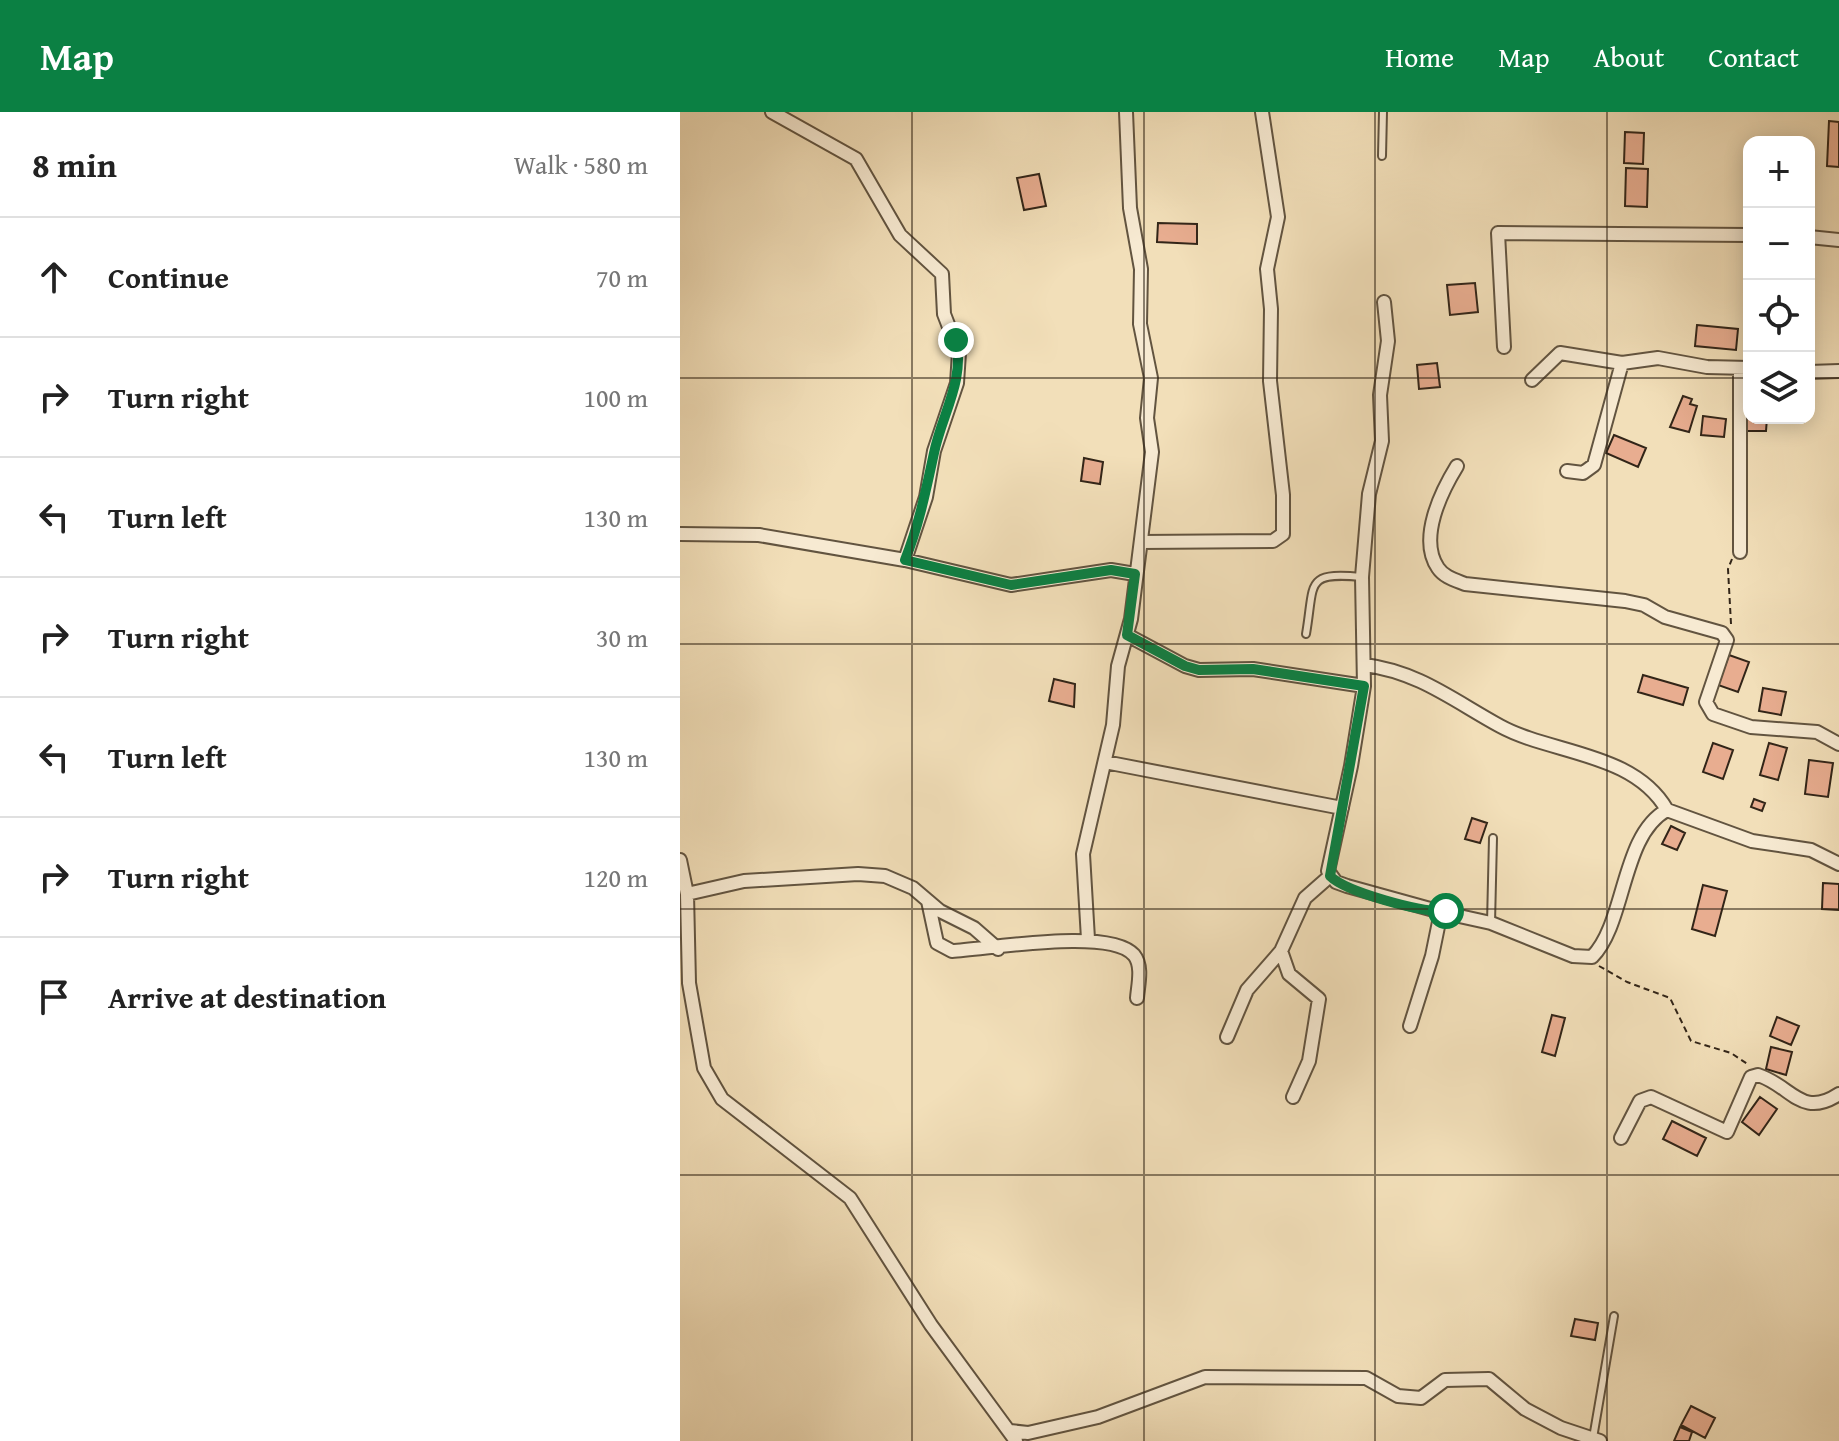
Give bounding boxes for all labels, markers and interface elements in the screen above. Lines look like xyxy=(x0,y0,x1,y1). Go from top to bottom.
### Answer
text: Map xyxy=(40,28,114,84)
text: Home xyxy=(1385,36,1454,77)
text: Map xyxy=(1498,36,1550,77)
text: About xyxy=(1594,36,1664,77)
text: Contact xyxy=(1708,36,1799,77)
map controls xyxy=(1743,136,1815,424)
button: + xyxy=(1743,136,1815,208)
text: 8 min xyxy=(32,140,117,189)
text: Walk · 580 m xyxy=(514,145,648,184)
button: − xyxy=(1743,208,1815,280)
icon: ahead xyxy=(32,255,76,299)
text: Continue xyxy=(108,255,229,299)
text: 70 m xyxy=(596,258,648,297)
button: locate xyxy=(1743,280,1815,352)
route end xyxy=(938,322,974,358)
button: layers xyxy=(1743,352,1815,424)
icon: right xyxy=(32,375,76,419)
text: Turn right xyxy=(108,375,249,419)
text: 100 m xyxy=(583,378,648,417)
icon: left xyxy=(32,495,76,539)
text: Turn left xyxy=(108,495,227,539)
text: 130 m xyxy=(583,498,648,537)
icon: right xyxy=(32,615,76,659)
text: Turn right xyxy=(108,615,249,659)
text: 30 m xyxy=(596,618,648,657)
icon: left xyxy=(32,735,76,779)
text: Turn left xyxy=(108,735,227,779)
text: 130 m xyxy=(583,738,648,777)
icon: right xyxy=(32,855,76,899)
text: Turn right xyxy=(108,855,249,899)
text: 120 m xyxy=(583,858,648,897)
route start xyxy=(1428,893,1464,929)
icon: arrive xyxy=(32,975,76,1019)
text: Arrive at destination xyxy=(108,975,386,1019)

